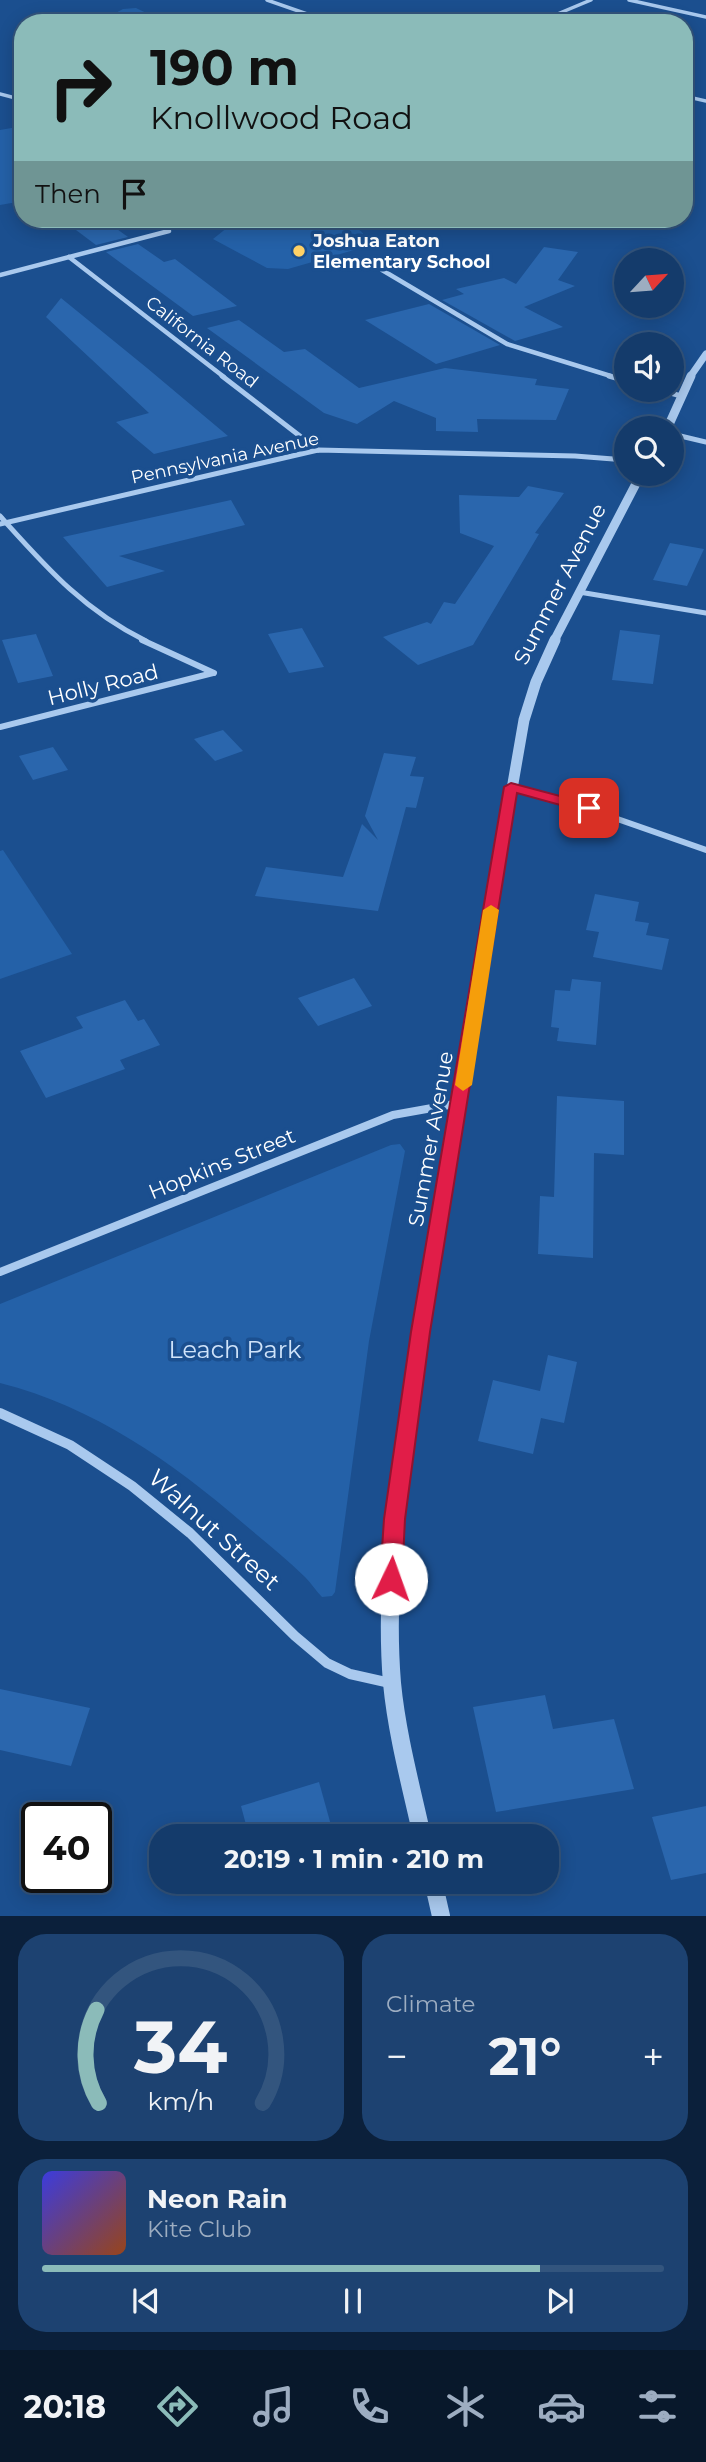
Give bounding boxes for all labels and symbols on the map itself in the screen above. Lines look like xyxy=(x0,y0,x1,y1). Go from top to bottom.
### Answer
place label: Joshua Eaton Elementary School xyxy=(312,230,490,273)
marker: Joshua Eaton Elementary School xyxy=(291,243,307,259)
north arrow xyxy=(614,248,684,318)
street label: California Road xyxy=(141,291,263,393)
street label: Pennsylvania Avenue xyxy=(129,427,321,489)
street label: Summer Avenue xyxy=(508,499,611,669)
street label: Holly Road xyxy=(45,659,161,710)
pin xyxy=(559,778,619,838)
street label: Summer Avenue xyxy=(403,1049,458,1228)
street label: Hopkins Street xyxy=(145,1123,299,1204)
park label: Leach Park xyxy=(169,1335,302,1364)
street label: Walnut Street xyxy=(143,1463,286,1596)
position arrow xyxy=(354,1542,428,1616)
speed limit sign: 40 xyxy=(21,1802,112,1893)

